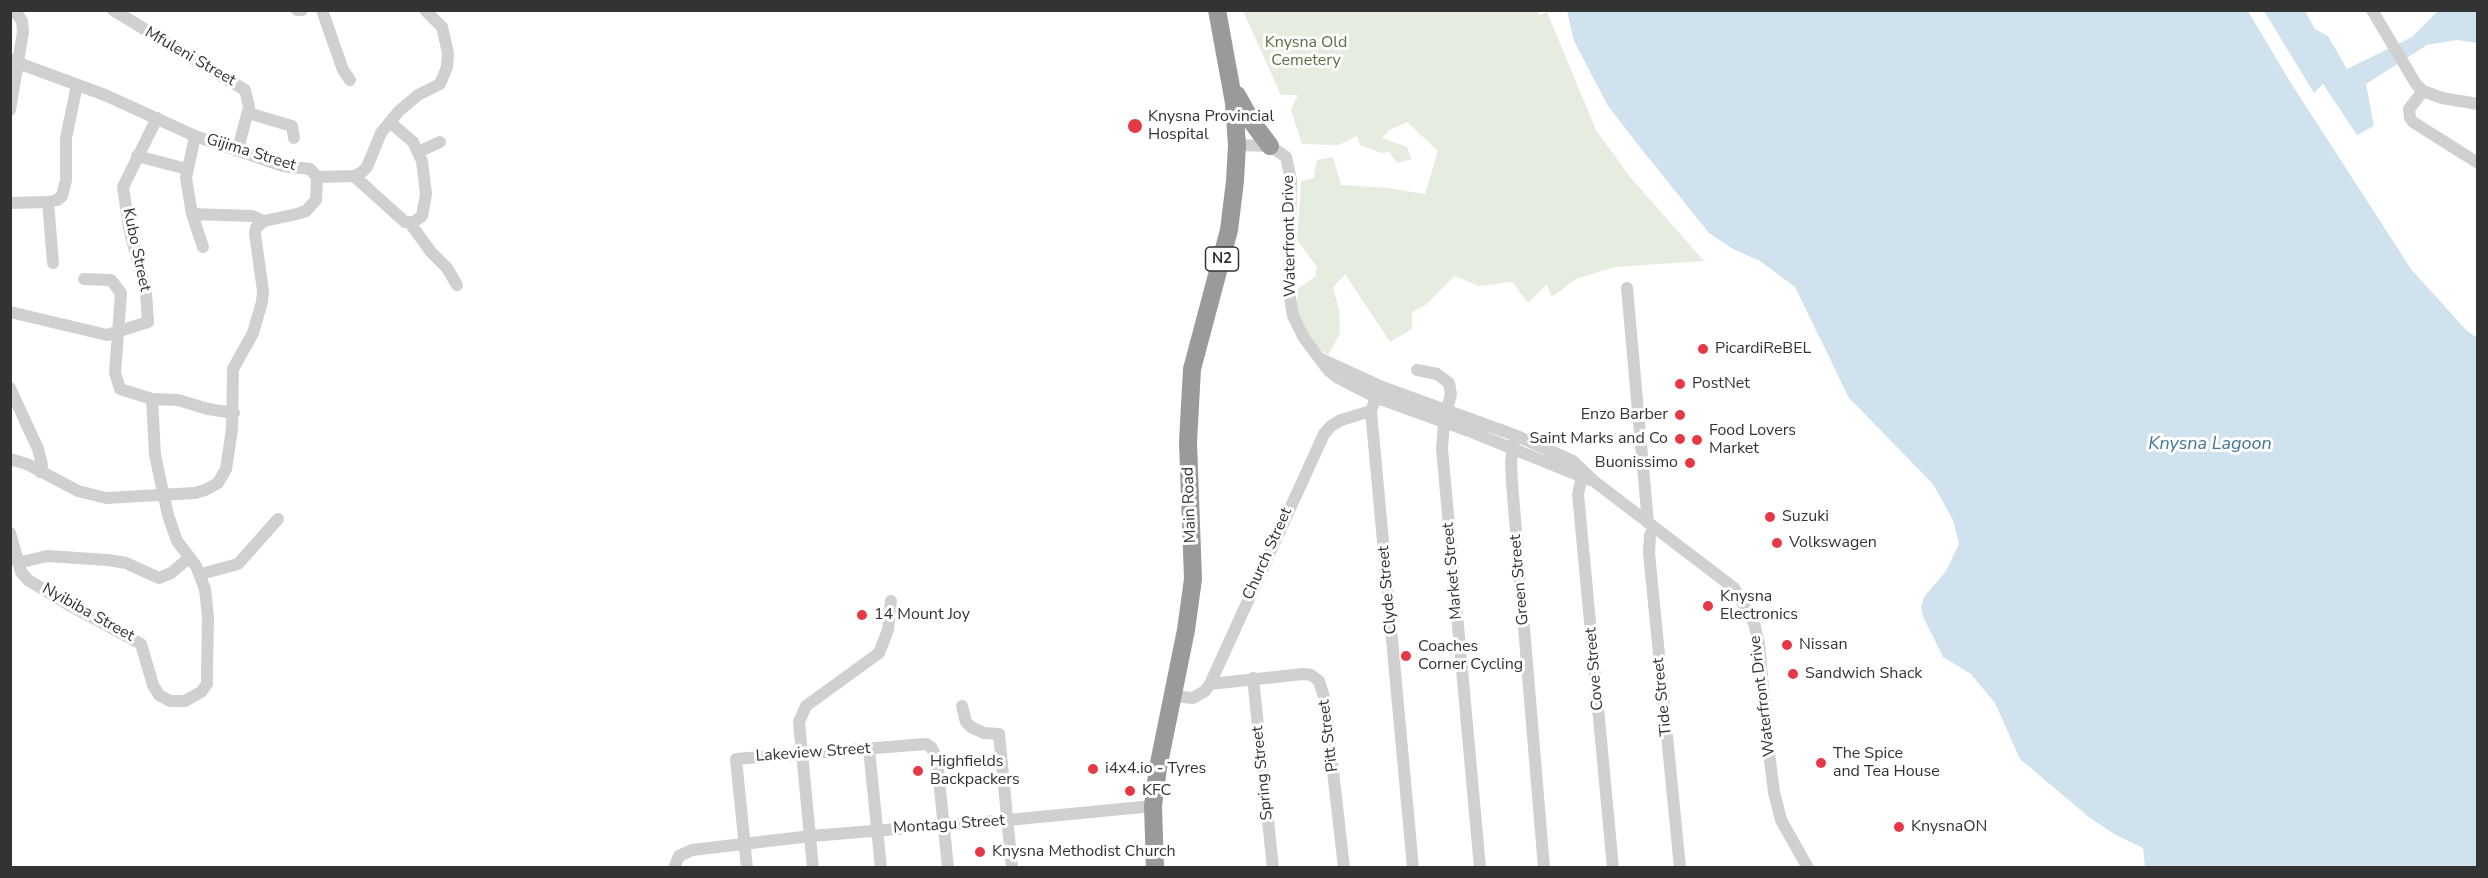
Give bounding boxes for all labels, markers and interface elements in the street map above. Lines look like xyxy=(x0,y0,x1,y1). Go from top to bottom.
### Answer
street label: Mfuleni Street xyxy=(141,23,239,91)
park label: Knysna Old Cemetery xyxy=(1265,33,1347,71)
place label: Knysna Provincial Hospital xyxy=(1148,107,1274,145)
marker: Knysna Provincial Hospital xyxy=(1126,117,1144,135)
street label: Gijima Street xyxy=(204,130,298,176)
street label: Waterfront Drive xyxy=(1279,175,1301,297)
street label: Kubo Street xyxy=(118,207,154,293)
road number: N2 xyxy=(1206,247,1238,271)
place label: PicardiReBEL xyxy=(1715,339,1811,359)
marker: PicardiReBEL xyxy=(1696,342,1710,356)
place label: PostNet xyxy=(1692,374,1750,394)
marker: PostNet xyxy=(1673,377,1687,391)
place label: Enzo Barber xyxy=(1581,405,1668,425)
marker: Enzo Barber xyxy=(1673,408,1687,422)
place label: Food Lovers Market xyxy=(1709,421,1796,459)
place label: Saint Marks and Co xyxy=(1530,429,1668,449)
marker: Saint Marks and Co xyxy=(1673,432,1687,446)
marker: Food Lovers Market xyxy=(1690,433,1704,447)
water label: Knysna Lagoon xyxy=(2148,434,2272,456)
place label: Buonissimo xyxy=(1595,453,1678,473)
marker: Buonissimo xyxy=(1683,456,1697,470)
street label: Main Road xyxy=(1179,467,1201,543)
street label: Church Street xyxy=(1239,505,1297,603)
place label: Suzuki xyxy=(1782,507,1829,527)
marker: Suzuki xyxy=(1763,510,1777,524)
street label: Market Street xyxy=(1439,522,1467,620)
place label: Volkswagen xyxy=(1789,533,1877,553)
street label: Green Street xyxy=(1506,534,1534,626)
marker: Volkswagen xyxy=(1770,536,1784,550)
street label: Clyde Street xyxy=(1375,545,1401,635)
street label: Nyibiba Street xyxy=(39,580,137,646)
place label: Knysna Electronics xyxy=(1720,587,1798,625)
marker: Knysna Electronics xyxy=(1701,599,1715,613)
place label: 14 Mount Joy xyxy=(874,605,970,625)
marker: 14 Mount Joy xyxy=(855,608,869,622)
street label: Cove Street xyxy=(1582,627,1608,711)
street label: Waterfront Drive xyxy=(1746,634,1780,758)
place label: Nissan xyxy=(1799,635,1848,655)
place label: Coaches Corner Cycling xyxy=(1418,637,1523,675)
marker: Nissan xyxy=(1780,638,1794,652)
marker: Coaches Corner Cycling xyxy=(1399,649,1413,663)
street label: Tide Street xyxy=(1649,657,1677,737)
place label: Sandwich Shack xyxy=(1805,664,1922,684)
marker: Sandwich Shack xyxy=(1786,667,1800,681)
street label: Pitt Street xyxy=(1315,699,1343,773)
street label: Spring Street xyxy=(1248,725,1278,821)
street label: Lakeview Street xyxy=(755,739,871,767)
place label: The Spice and Tea House xyxy=(1833,744,1940,782)
place label: Highfields Backpackers xyxy=(930,752,1020,790)
marker: The Spice and Tea House xyxy=(1814,756,1828,770)
place label: i4x4.io - Tyres xyxy=(1105,759,1206,779)
marker: i4x4.io - Tyres xyxy=(1086,762,1100,776)
marker: Highfields Backpackers xyxy=(911,764,925,778)
place label: KFC xyxy=(1142,781,1171,801)
marker: KFC xyxy=(1123,784,1137,798)
street label: Montagu Street xyxy=(893,812,1005,838)
place label: KnysnaON xyxy=(1911,817,1987,837)
marker: KnysnaON xyxy=(1892,820,1906,834)
place label: Knysna Methodist Church xyxy=(992,842,1176,862)
marker: Knysna Methodist Church xyxy=(973,845,987,859)

